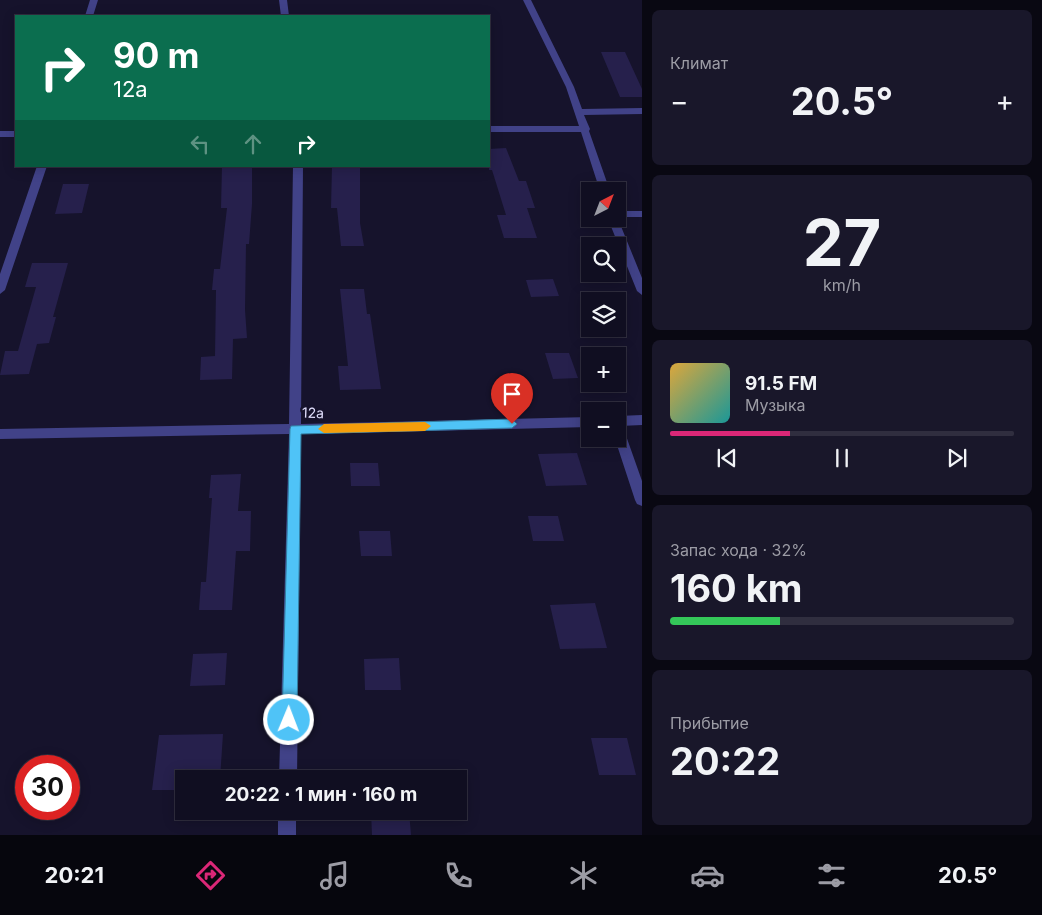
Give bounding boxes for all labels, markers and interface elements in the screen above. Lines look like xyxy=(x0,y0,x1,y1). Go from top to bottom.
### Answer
text: 90 m xyxy=(113,34,200,76)
icon: right xyxy=(30,35,95,100)
text: Климат xyxy=(670,53,728,73)
text: 12а xyxy=(113,76,148,102)
text: 20.5° xyxy=(791,78,893,124)
text: − xyxy=(670,84,689,118)
text: + xyxy=(995,84,1014,118)
icon: left xyxy=(186,130,214,158)
icon: ahead xyxy=(239,130,267,158)
icon: right xyxy=(292,130,320,158)
north arrow xyxy=(581,182,626,228)
map controls xyxy=(581,182,626,447)
text: 27 xyxy=(803,203,881,282)
button: search xyxy=(581,237,626,282)
text: km/h xyxy=(823,275,861,295)
button: layers xyxy=(581,292,626,337)
button: + xyxy=(581,347,626,392)
text: 91.5 FM xyxy=(745,372,817,395)
pin xyxy=(491,373,533,424)
icon: arrive xyxy=(498,380,526,408)
text: Музыка xyxy=(745,395,806,415)
button: − xyxy=(581,402,626,447)
street label: 12а xyxy=(302,404,324,421)
icon: previous xyxy=(713,444,741,472)
icon: pause xyxy=(828,444,856,472)
icon: next xyxy=(943,444,971,472)
text: Запас хода · 32% xyxy=(670,540,807,560)
text: 160 km xyxy=(670,565,802,611)
position arrow xyxy=(262,693,314,745)
text: Прибытие xyxy=(670,713,749,733)
text: 20:22 xyxy=(670,738,780,784)
speed limit sign: 30 xyxy=(15,755,80,820)
text: 20:22 · 1 мин · 160 m xyxy=(225,783,417,806)
icon: directions xyxy=(193,858,228,893)
icon: music xyxy=(317,858,352,893)
icon: phone xyxy=(441,858,476,893)
icon: climate xyxy=(566,858,601,893)
icon: car xyxy=(690,858,725,893)
icon: filters xyxy=(814,858,849,893)
text: 20:21 xyxy=(45,862,104,888)
text: 20.5° xyxy=(938,862,997,888)

